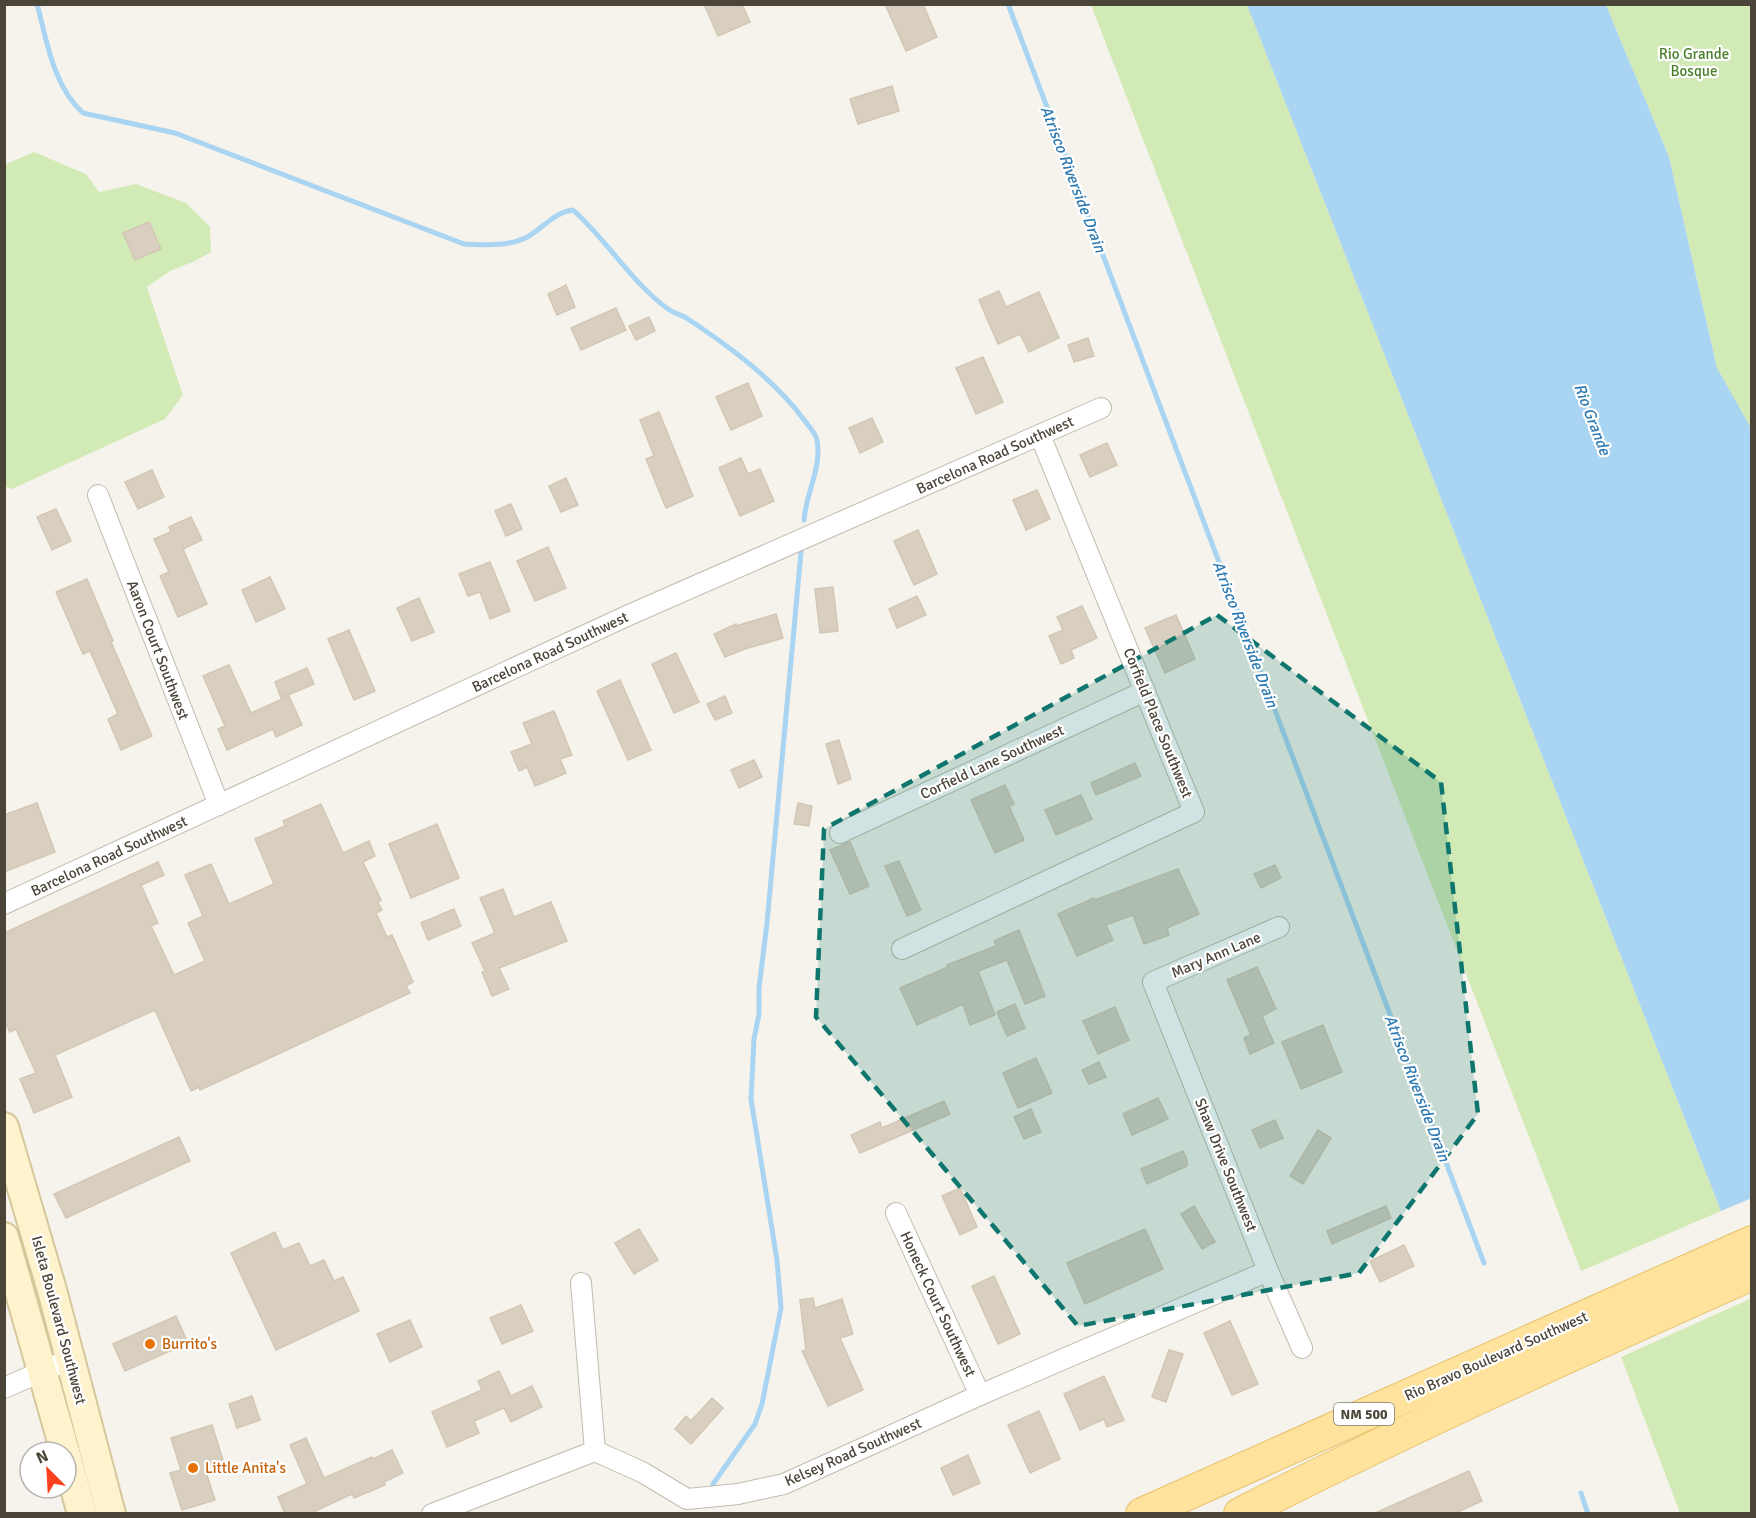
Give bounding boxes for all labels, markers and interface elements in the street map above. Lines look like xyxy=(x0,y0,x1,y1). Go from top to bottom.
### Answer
park label: Rio Grande Bosque xyxy=(1659,45,1729,80)
water label: Atrisco Riverside Drain xyxy=(1036,103,1111,257)
water label: Rio Grande xyxy=(1569,381,1615,459)
street label: Barcelona Road Southwest xyxy=(913,412,1077,498)
water label: Atrisco Riverside Drain xyxy=(1208,558,1283,712)
street label: Aaron Court Southwest xyxy=(123,578,193,722)
street label: Barcelona Road Southwest xyxy=(469,608,631,696)
street label: Corfield Place Southwest xyxy=(1120,645,1196,801)
street label: Corfield Lane Southwest xyxy=(917,721,1067,803)
street label: Barcelona Road Southwest xyxy=(28,812,190,900)
street label: Mary Ann Lane xyxy=(1168,928,1264,982)
water label: Atrisco Riverside Drain xyxy=(1380,1012,1455,1166)
street label: Shaw Drive Southwest xyxy=(1191,1096,1261,1234)
street label: Honeck Court Southwest xyxy=(896,1228,980,1380)
street label: Isleta Boulevard Southwest xyxy=(28,1234,90,1406)
street label: Rio Bravo Boulevard Southwest xyxy=(1402,1307,1590,1405)
place label: Burrito's xyxy=(162,1335,218,1353)
marker: Burrito's xyxy=(143,1337,157,1351)
road number: NM 500 xyxy=(1334,1403,1394,1425)
street label: Kelsey Road Southwest xyxy=(782,1414,924,1490)
north arrow xyxy=(18,1440,78,1500)
text: N xyxy=(33,1446,51,1469)
place label: Little Anita's xyxy=(205,1459,286,1477)
marker: Little Anita's xyxy=(186,1461,200,1475)

